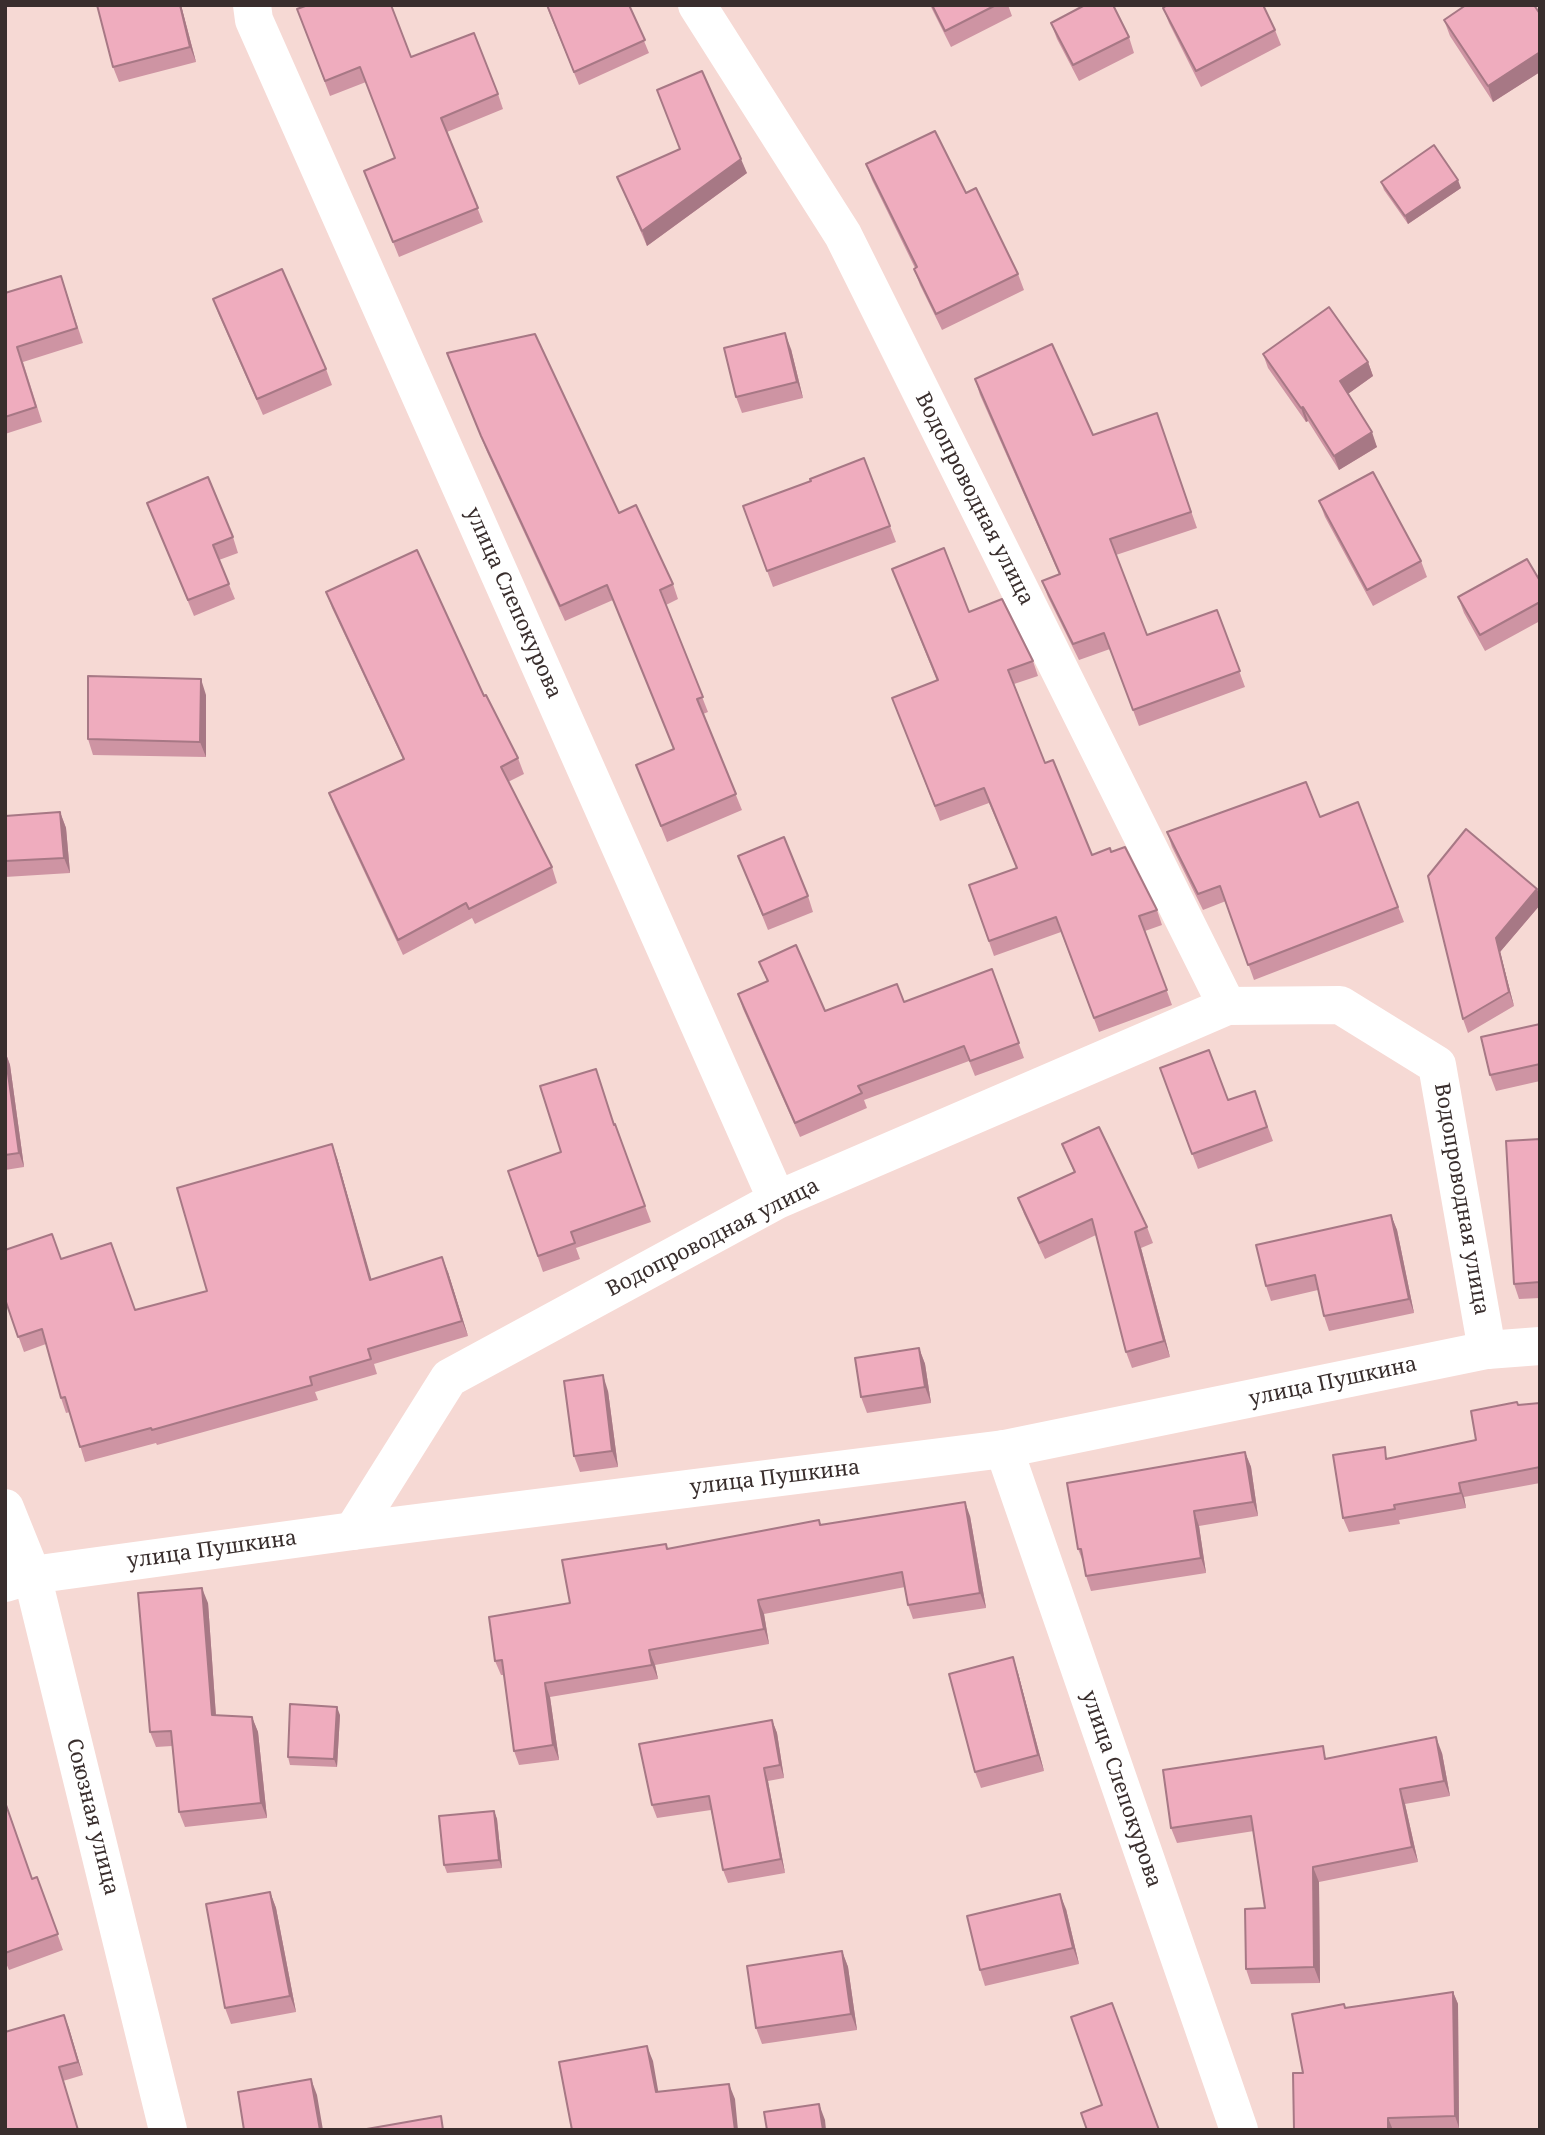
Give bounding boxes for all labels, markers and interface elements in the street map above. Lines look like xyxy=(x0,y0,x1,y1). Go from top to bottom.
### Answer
street label: Водопроводная улица xyxy=(909,388,1039,610)
street label: улица Слепокурова xyxy=(459,503,567,703)
street label: Водопроводная улица xyxy=(1428,1081,1494,1317)
street label: Водопроводная улица xyxy=(602,1173,824,1303)
street label: улица Пушкина xyxy=(1247,1352,1419,1412)
street label: улица Пушкина xyxy=(688,1455,862,1501)
street label: улица Пушкина xyxy=(125,1526,299,1574)
street label: улица Слепокурова xyxy=(1075,1687,1167,1891)
street label: Союзная улица xyxy=(60,1736,124,1898)

